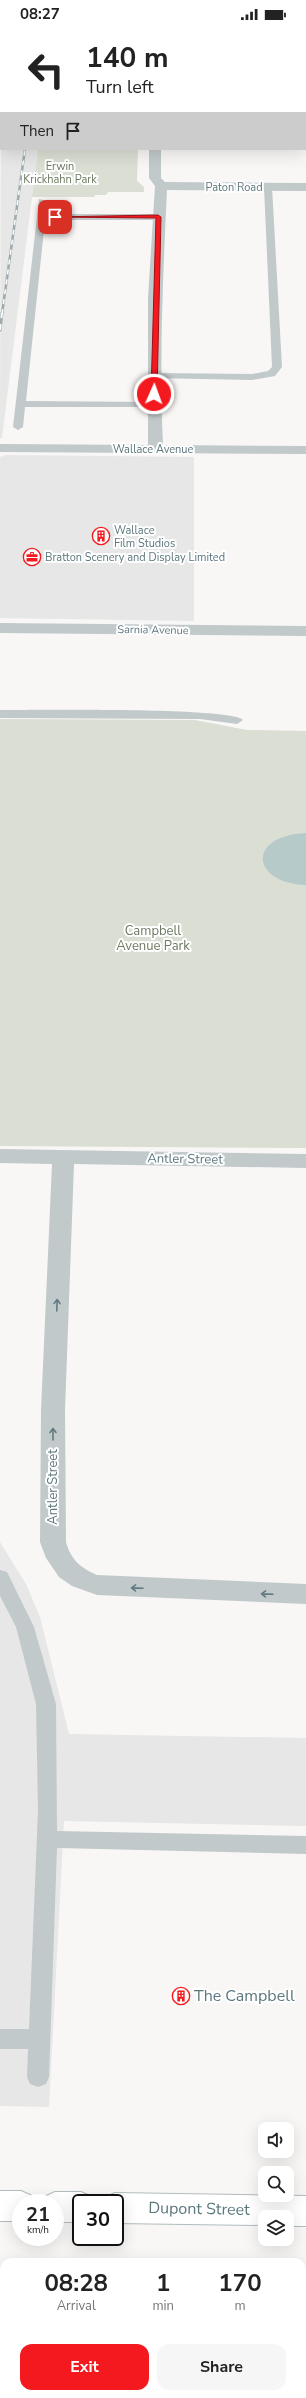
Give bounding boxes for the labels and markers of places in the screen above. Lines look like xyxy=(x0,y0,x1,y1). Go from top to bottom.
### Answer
pin xyxy=(38,200,72,234)
place label: Wallace Film Studios xyxy=(114,523,175,551)
building icon: Wallace Film Studios xyxy=(91,526,111,546)
office icon: Bratton Scenery and Display Limited xyxy=(22,547,42,567)
place label: Bratton Scenery and Display Limited xyxy=(45,550,225,565)
place label: The Campbell xyxy=(194,1985,295,2007)
building icon: The Campbell xyxy=(171,1986,191,2006)

